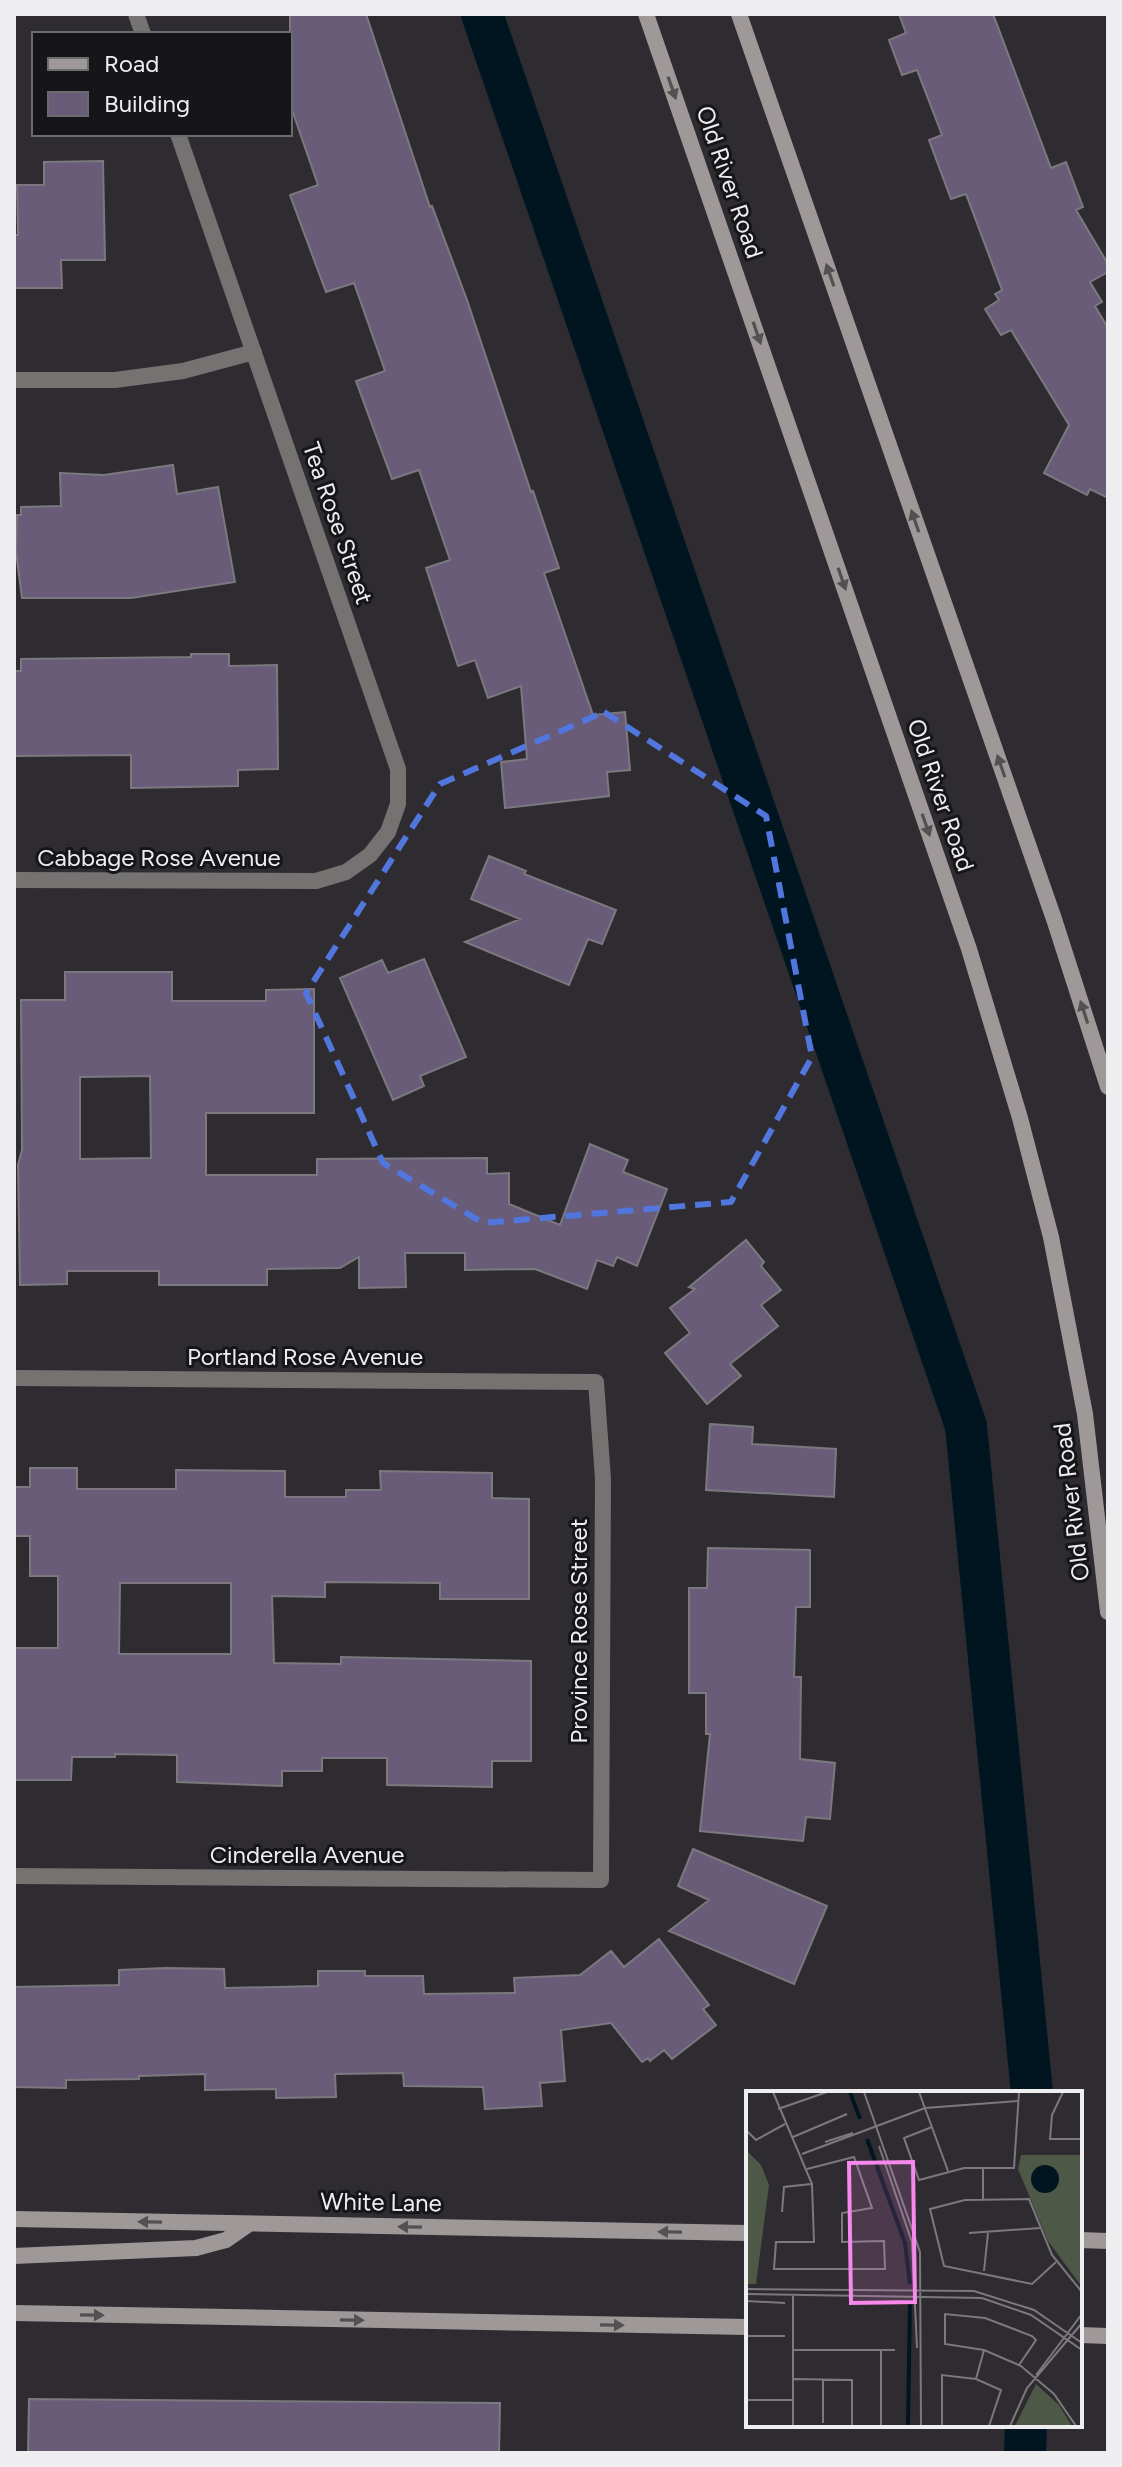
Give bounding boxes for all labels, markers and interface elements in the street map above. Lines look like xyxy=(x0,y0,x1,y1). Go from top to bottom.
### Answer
legend xyxy=(32,32,292,136)
text: Road xyxy=(104,49,159,78)
one-way arrow xyxy=(666,76,678,100)
text: Building xyxy=(104,89,190,118)
street label: Old River Road xyxy=(690,102,770,262)
one-way arrow xyxy=(823,263,835,287)
one-way arrow xyxy=(751,322,763,346)
street label: Tea Rose Street xyxy=(297,438,379,608)
one-way arrow xyxy=(909,508,921,532)
one-way arrow xyxy=(836,567,848,591)
street label: Old River Road xyxy=(901,715,981,875)
one-way arrow xyxy=(994,754,1007,778)
one-way arrow xyxy=(921,813,933,837)
street label: Cabbage Rose Avenue xyxy=(37,843,281,872)
one-way arrow xyxy=(1077,1000,1090,1024)
street label: Portland Rose Avenue xyxy=(187,1342,423,1371)
street label: Old River Road xyxy=(1047,1421,1095,1583)
street label: Province Rose Street xyxy=(564,1518,593,1744)
street label: Cinderella Avenue xyxy=(210,1840,404,1869)
inset map xyxy=(746,2091,1082,2427)
street label: White Lane xyxy=(320,2186,442,2218)
one-way arrow xyxy=(137,2215,162,2228)
one-way arrow xyxy=(397,2220,422,2233)
one-way arrow xyxy=(657,2225,682,2238)
one-way arrow xyxy=(80,2309,105,2321)
one-way arrow xyxy=(340,2314,365,2326)
one-way arrow xyxy=(600,2318,625,2331)

